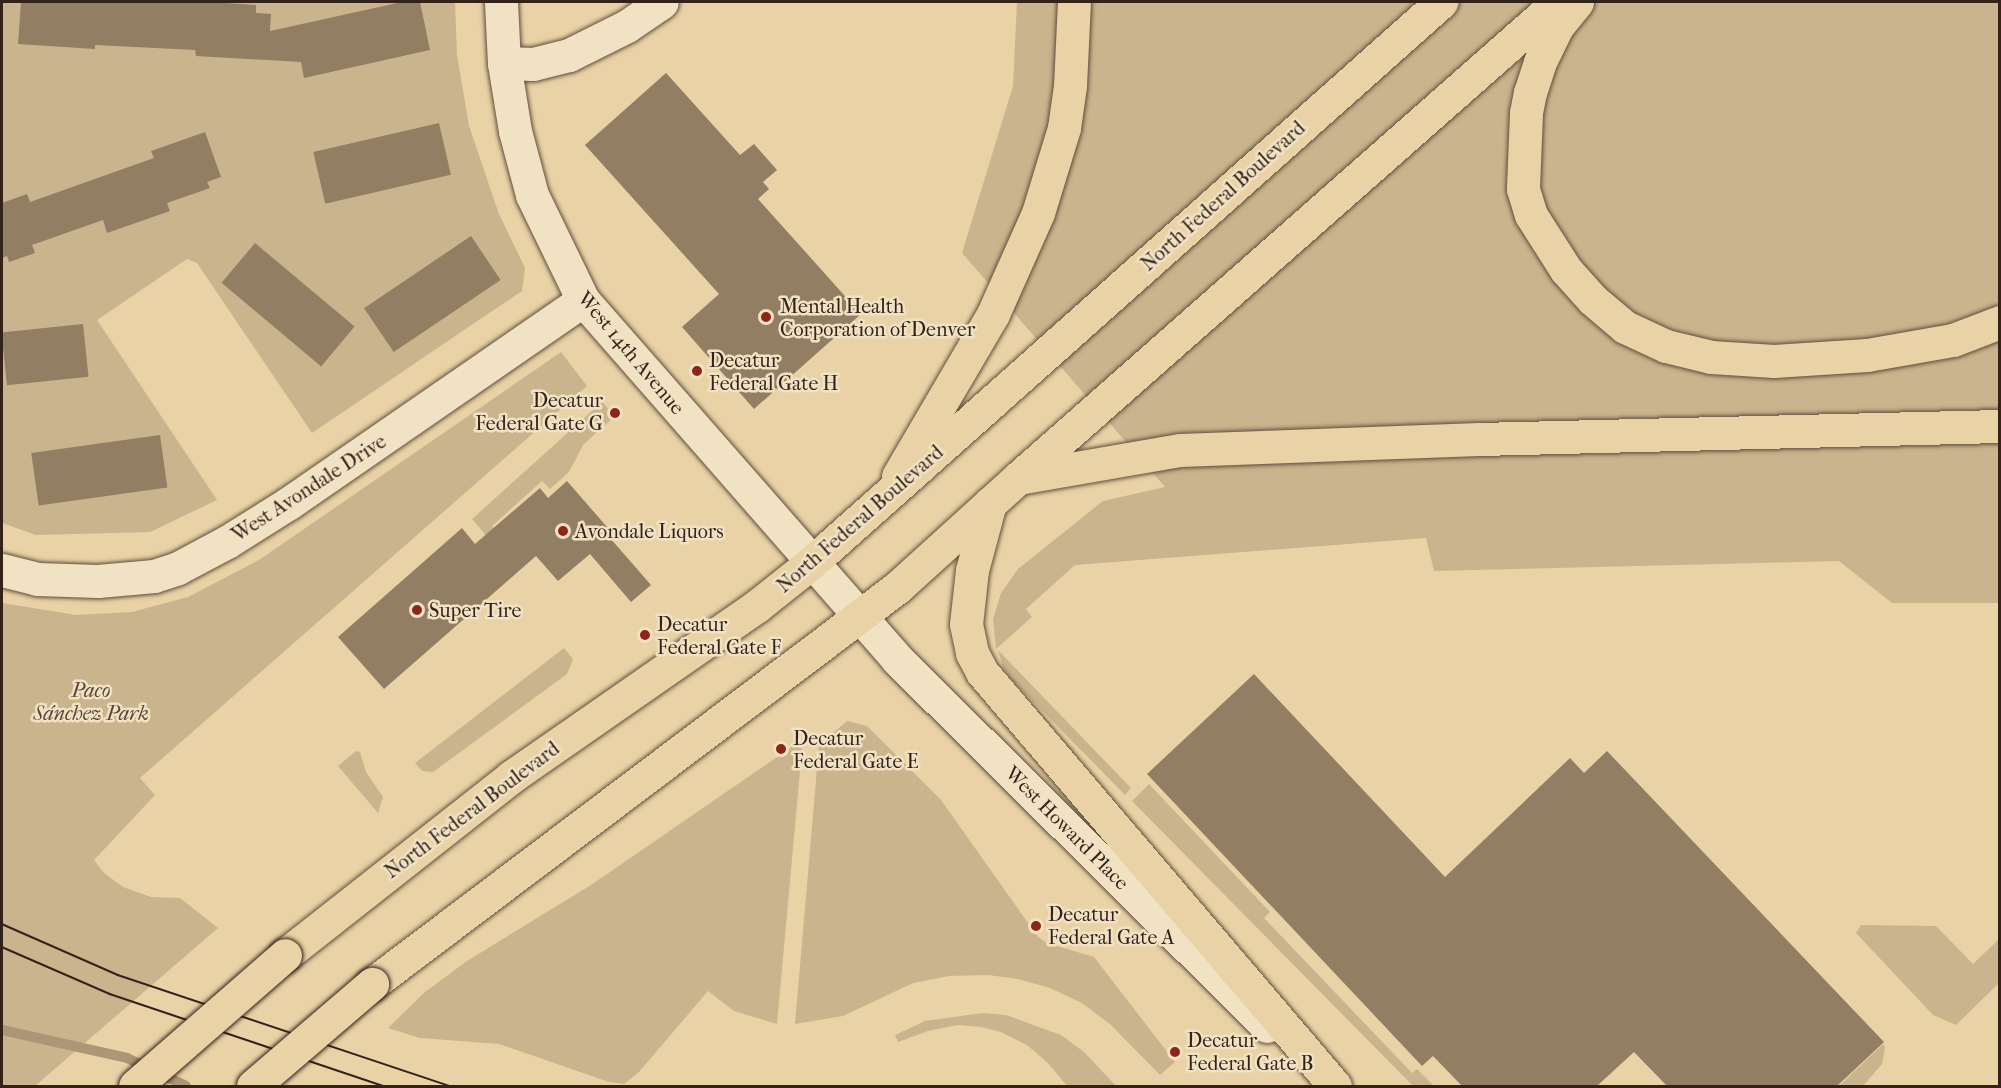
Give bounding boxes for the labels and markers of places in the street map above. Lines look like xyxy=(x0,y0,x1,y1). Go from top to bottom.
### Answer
place label: Mental Health Corporation of Denver xyxy=(780,294,975,341)
marker: Mental Health Corporation of Denver xyxy=(757,308,775,326)
place label: Decatur Federal Gate H xyxy=(709,348,838,395)
marker: Decatur Federal Gate H xyxy=(690,364,704,378)
place label: Decatur Federal Gate G xyxy=(475,389,603,436)
marker: Decatur Federal Gate G xyxy=(608,406,622,420)
place label: Avondale Liquors xyxy=(575,519,724,543)
marker: Avondale Liquors xyxy=(556,524,570,538)
place label: Super Tire xyxy=(429,598,521,622)
marker: Super Tire xyxy=(410,603,424,617)
place label: Decatur Federal Gate F xyxy=(657,612,781,659)
marker: Decatur Federal Gate F xyxy=(638,628,652,642)
place label: Decatur Federal Gate E xyxy=(793,726,919,773)
marker: Decatur Federal Gate E xyxy=(774,742,788,756)
place label: Decatur Federal Gate A xyxy=(1048,903,1175,950)
marker: Decatur Federal Gate A xyxy=(1029,919,1043,933)
place label: Decatur Federal Gate B xyxy=(1187,1028,1314,1075)
marker: Decatur Federal Gate B xyxy=(1168,1045,1182,1059)

